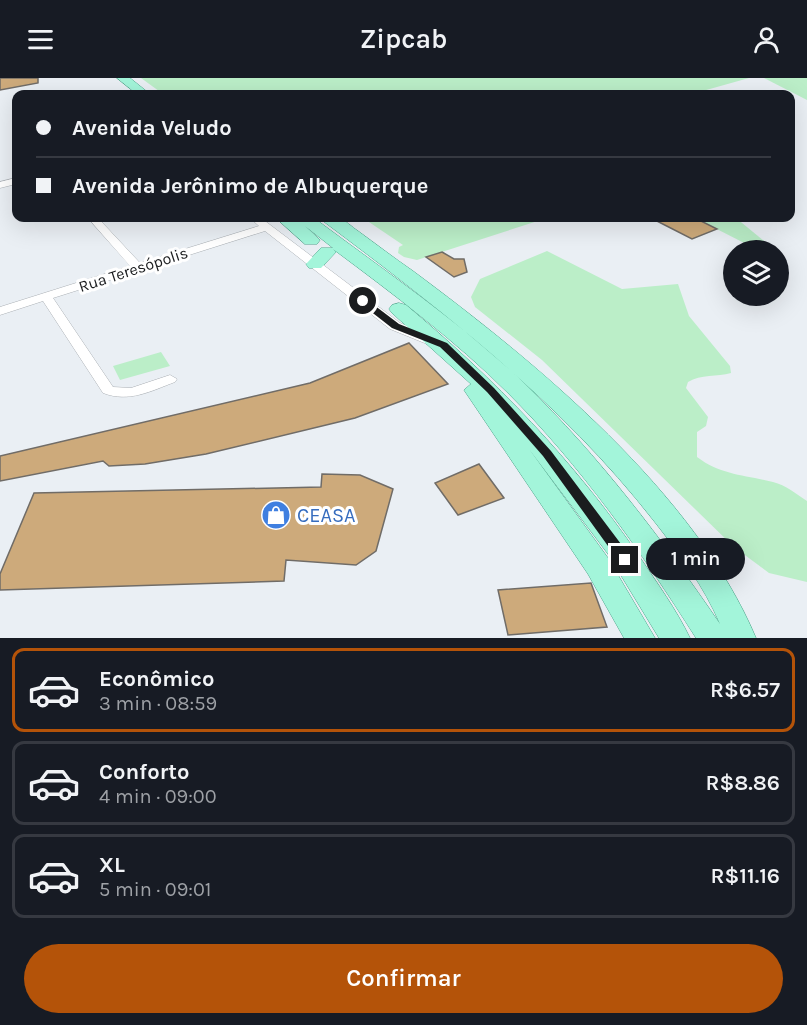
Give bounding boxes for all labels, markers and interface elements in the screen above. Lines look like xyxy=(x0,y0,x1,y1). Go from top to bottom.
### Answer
icon: menu xyxy=(24,23,57,56)
text: Zipcab xyxy=(360,23,447,55)
icon: person xyxy=(750,23,783,56)
text: Avenida Veludo xyxy=(72,115,232,141)
text: Avenida Jerônimo de Albuquerque xyxy=(72,173,428,199)
map controls xyxy=(723,240,789,306)
button: layers xyxy=(723,240,789,306)
street label: Rua Teresópolis xyxy=(76,243,190,296)
route start xyxy=(349,287,376,314)
shop icon: CEASA xyxy=(260,499,292,531)
place label: CEASA xyxy=(297,504,356,527)
callout: 1 min xyxy=(646,539,745,581)
route end xyxy=(611,546,638,573)
text: 1 min xyxy=(671,547,720,570)
icon: car xyxy=(27,663,81,717)
text: Econômico xyxy=(99,666,214,692)
text: R$6.57 xyxy=(710,677,780,703)
text: 3 min · 08:59 xyxy=(99,692,217,715)
icon: car xyxy=(27,756,81,810)
text: Conforto xyxy=(99,759,189,785)
text: R$8.86 xyxy=(706,770,780,796)
text: 4 min · 09:00 xyxy=(99,785,217,808)
icon: car xyxy=(27,849,81,903)
text: XL xyxy=(99,852,125,878)
text: R$11.16 xyxy=(711,863,780,889)
text: 5 min · 09:01 xyxy=(99,878,211,901)
button: Confirmar xyxy=(24,944,783,1013)

